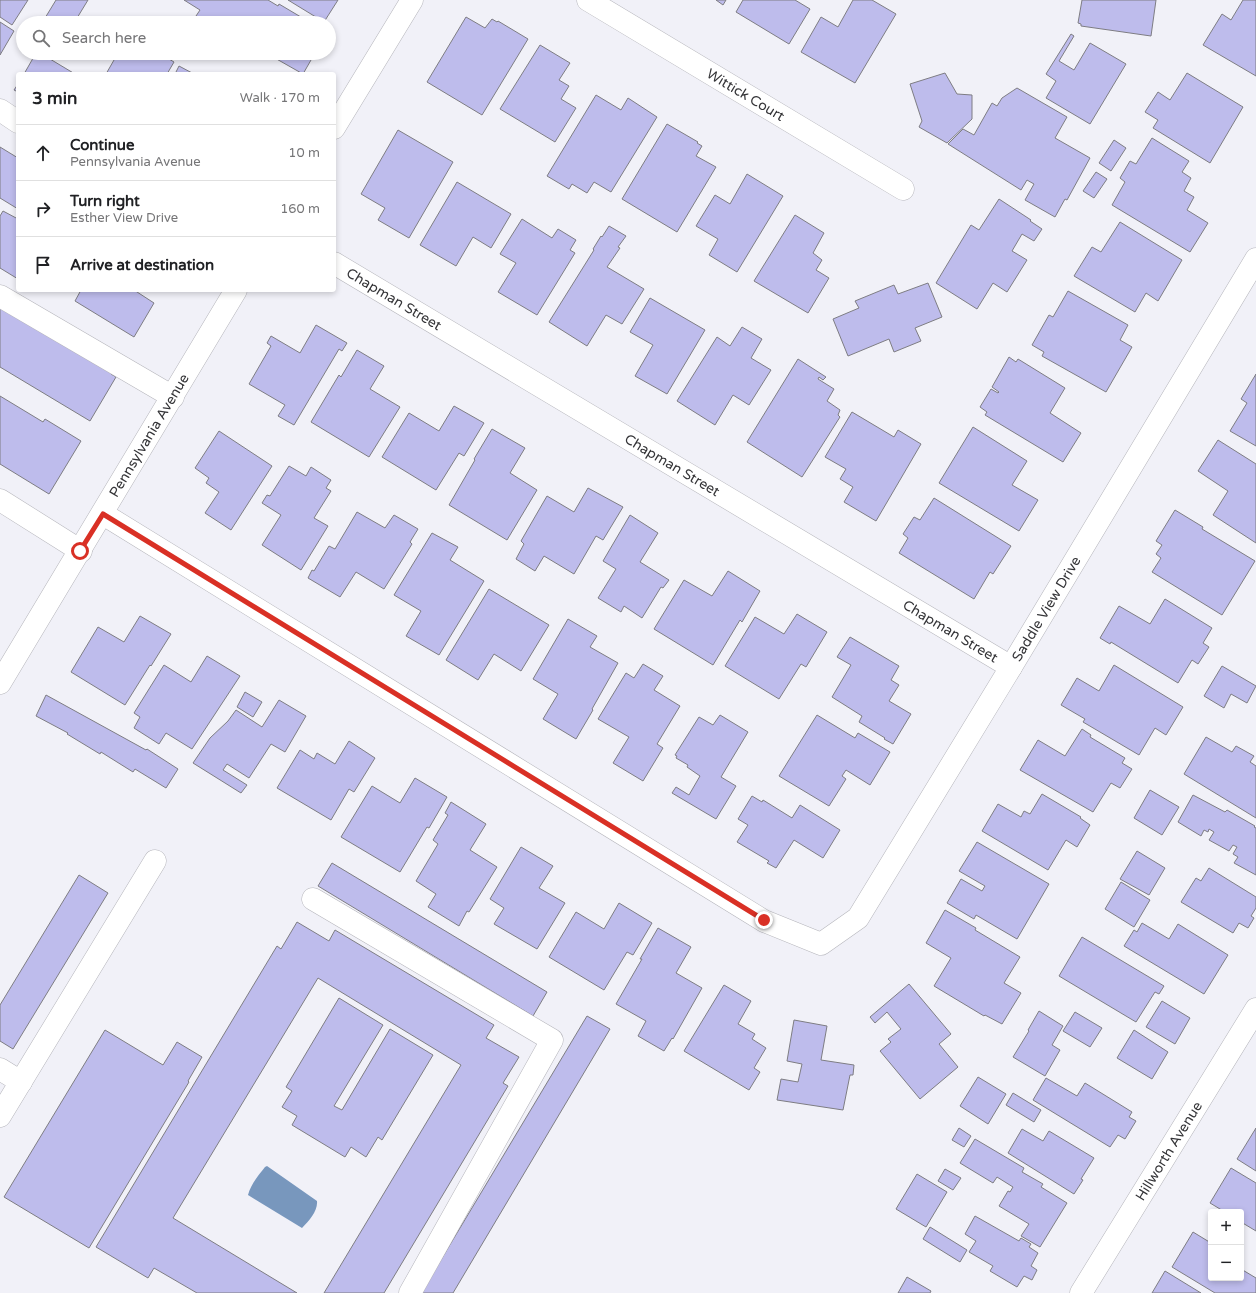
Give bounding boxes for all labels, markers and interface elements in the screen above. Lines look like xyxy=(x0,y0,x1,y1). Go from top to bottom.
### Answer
search box xyxy=(16,16,336,60)
icon: search xyxy=(30,27,52,49)
text: Search here xyxy=(62,29,146,47)
street label: Wittick Court xyxy=(704,65,788,125)
text: 3 min xyxy=(32,88,77,109)
text: Walk · 170 m xyxy=(240,90,320,106)
text: Continue xyxy=(70,136,134,154)
icon: ahead xyxy=(32,142,54,164)
text: 10 m xyxy=(288,145,320,161)
text: Pennsylvania Avenue xyxy=(70,154,201,170)
text: Turn right xyxy=(70,192,140,210)
icon: right xyxy=(32,198,54,220)
text: 160 m xyxy=(280,201,320,217)
text: Esther View Drive xyxy=(70,210,178,226)
icon: arrive xyxy=(32,254,54,276)
text: Arrive at destination xyxy=(70,256,214,274)
street label: Chapman Street xyxy=(343,264,445,334)
street label: Pennsylvania Avenue xyxy=(105,370,192,500)
street label: Chapman Street xyxy=(622,430,724,500)
route start xyxy=(71,542,89,560)
street label: Saddle View Drive xyxy=(1008,553,1084,664)
street label: Chapman Street xyxy=(900,596,1002,666)
route end xyxy=(755,911,773,929)
street label: Hillworth Avenue xyxy=(1132,1098,1206,1204)
map controls xyxy=(1208,1209,1244,1281)
button: + xyxy=(1208,1209,1244,1245)
button: − xyxy=(1208,1245,1244,1281)

